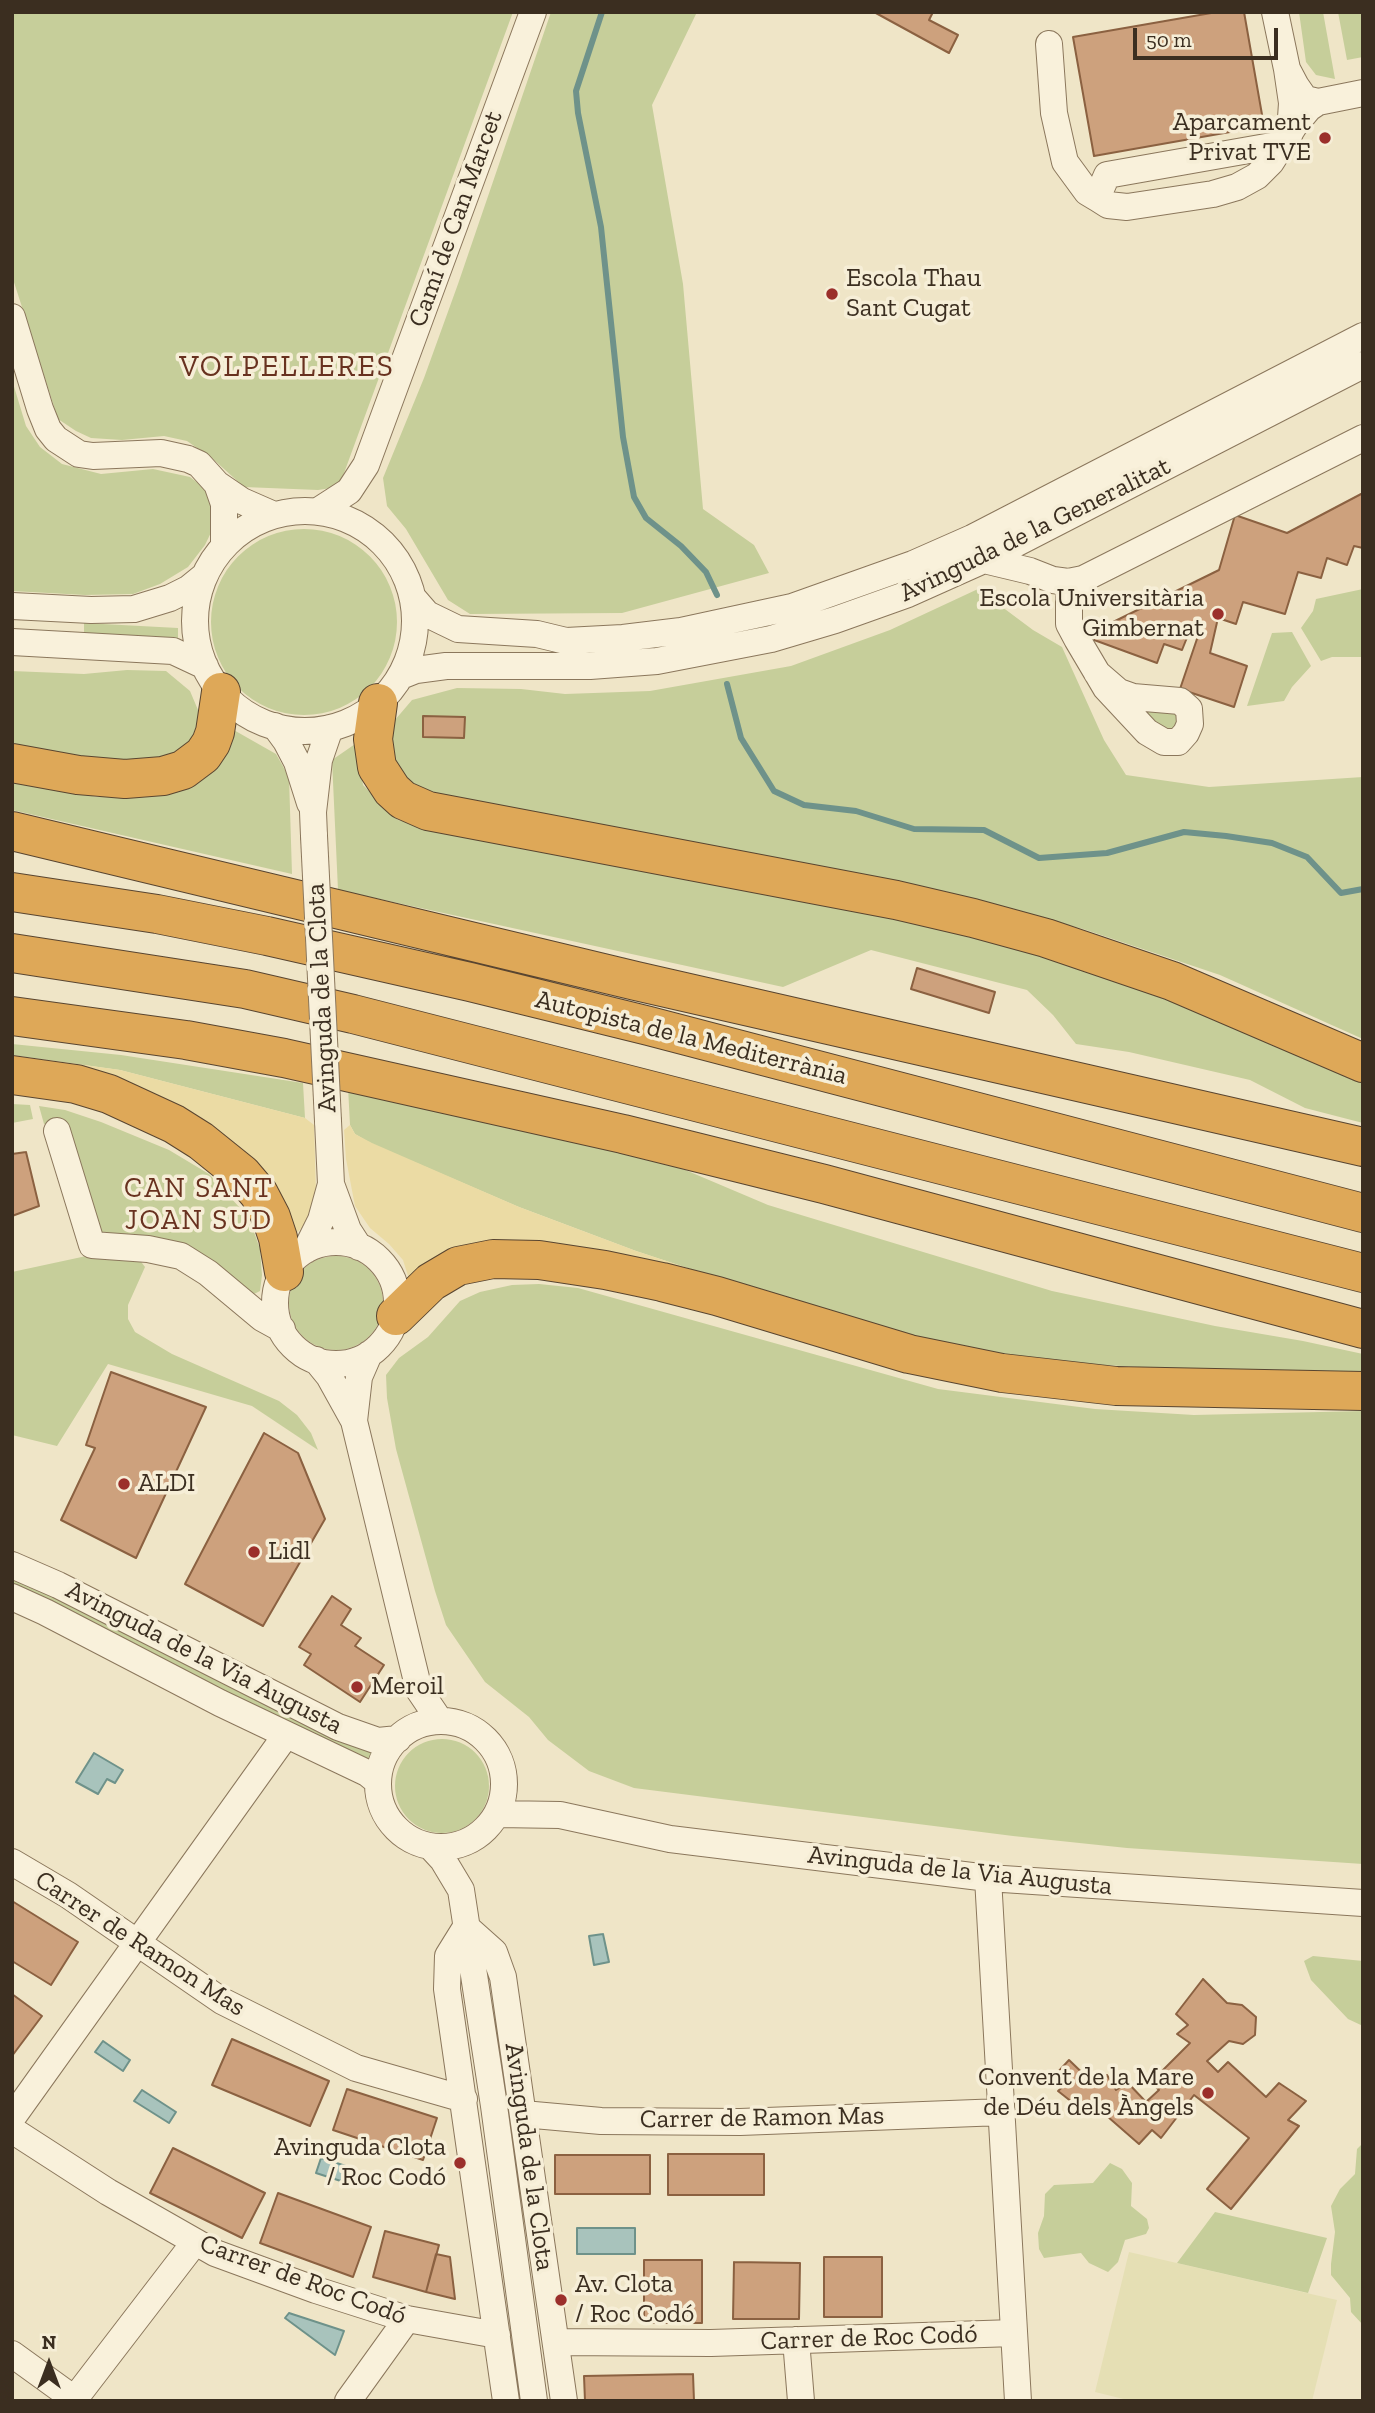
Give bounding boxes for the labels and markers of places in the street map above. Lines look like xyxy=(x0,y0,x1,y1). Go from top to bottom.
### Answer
place label: Aparcament Privat TVE xyxy=(1173,107,1311,168)
marker: Aparcament Privat TVE xyxy=(1317,130,1333,146)
place label: Escola Thau Sant Cugat xyxy=(846,263,981,324)
marker: Escola Thau Sant Cugat xyxy=(824,286,840,302)
place label: Escola Universitària Gimbernat xyxy=(979,583,1204,644)
marker: Escola Universitària Gimbernat xyxy=(1210,606,1226,622)
place label: ALDI xyxy=(138,1468,195,1500)
marker: ALDI xyxy=(116,1476,132,1492)
place label: Lidl xyxy=(268,1536,311,1568)
marker: Lidl xyxy=(246,1544,262,1560)
place label: Meroil xyxy=(371,1671,444,1703)
marker: Meroil xyxy=(349,1679,365,1695)
place label: Convent de la Mare de Déu dels Àngels xyxy=(978,2062,1194,2124)
marker: Convent de la Mare de Déu dels Àngels xyxy=(1200,2085,1216,2101)
place label: Avinguda Clota / Roc Codó xyxy=(274,2132,446,2194)
marker: Avinguda Clota / Roc Codó xyxy=(452,2155,468,2171)
place label: Av. Clota / Roc Codó xyxy=(575,2269,694,2330)
marker: Av. Clota / Roc Codó xyxy=(553,2292,569,2308)

